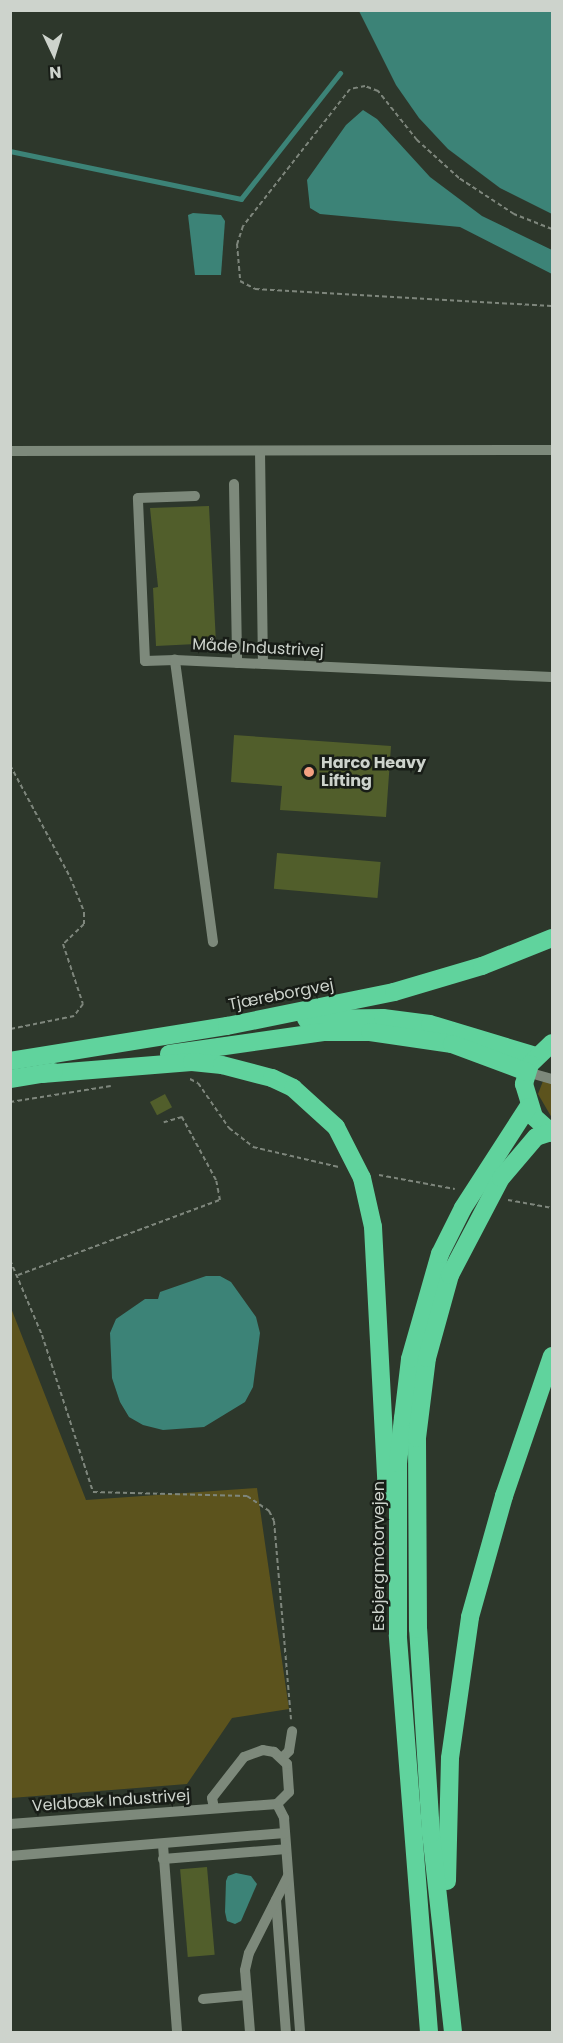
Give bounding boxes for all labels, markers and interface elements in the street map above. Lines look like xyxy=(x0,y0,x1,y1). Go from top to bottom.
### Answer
north arrow xyxy=(24,24,84,84)
text: N xyxy=(48,61,62,84)
street label: Måde Industrivej xyxy=(192,635,324,661)
place label: Harco Heavy Lifting xyxy=(321,753,426,791)
marker: Harco Heavy Lifting xyxy=(302,765,316,779)
street label: Tjæreborgvej xyxy=(227,975,335,1015)
street label: Esbjergmotorvejen xyxy=(369,1481,389,1631)
street label: Veldbæk Industrivej xyxy=(31,1786,191,1816)

